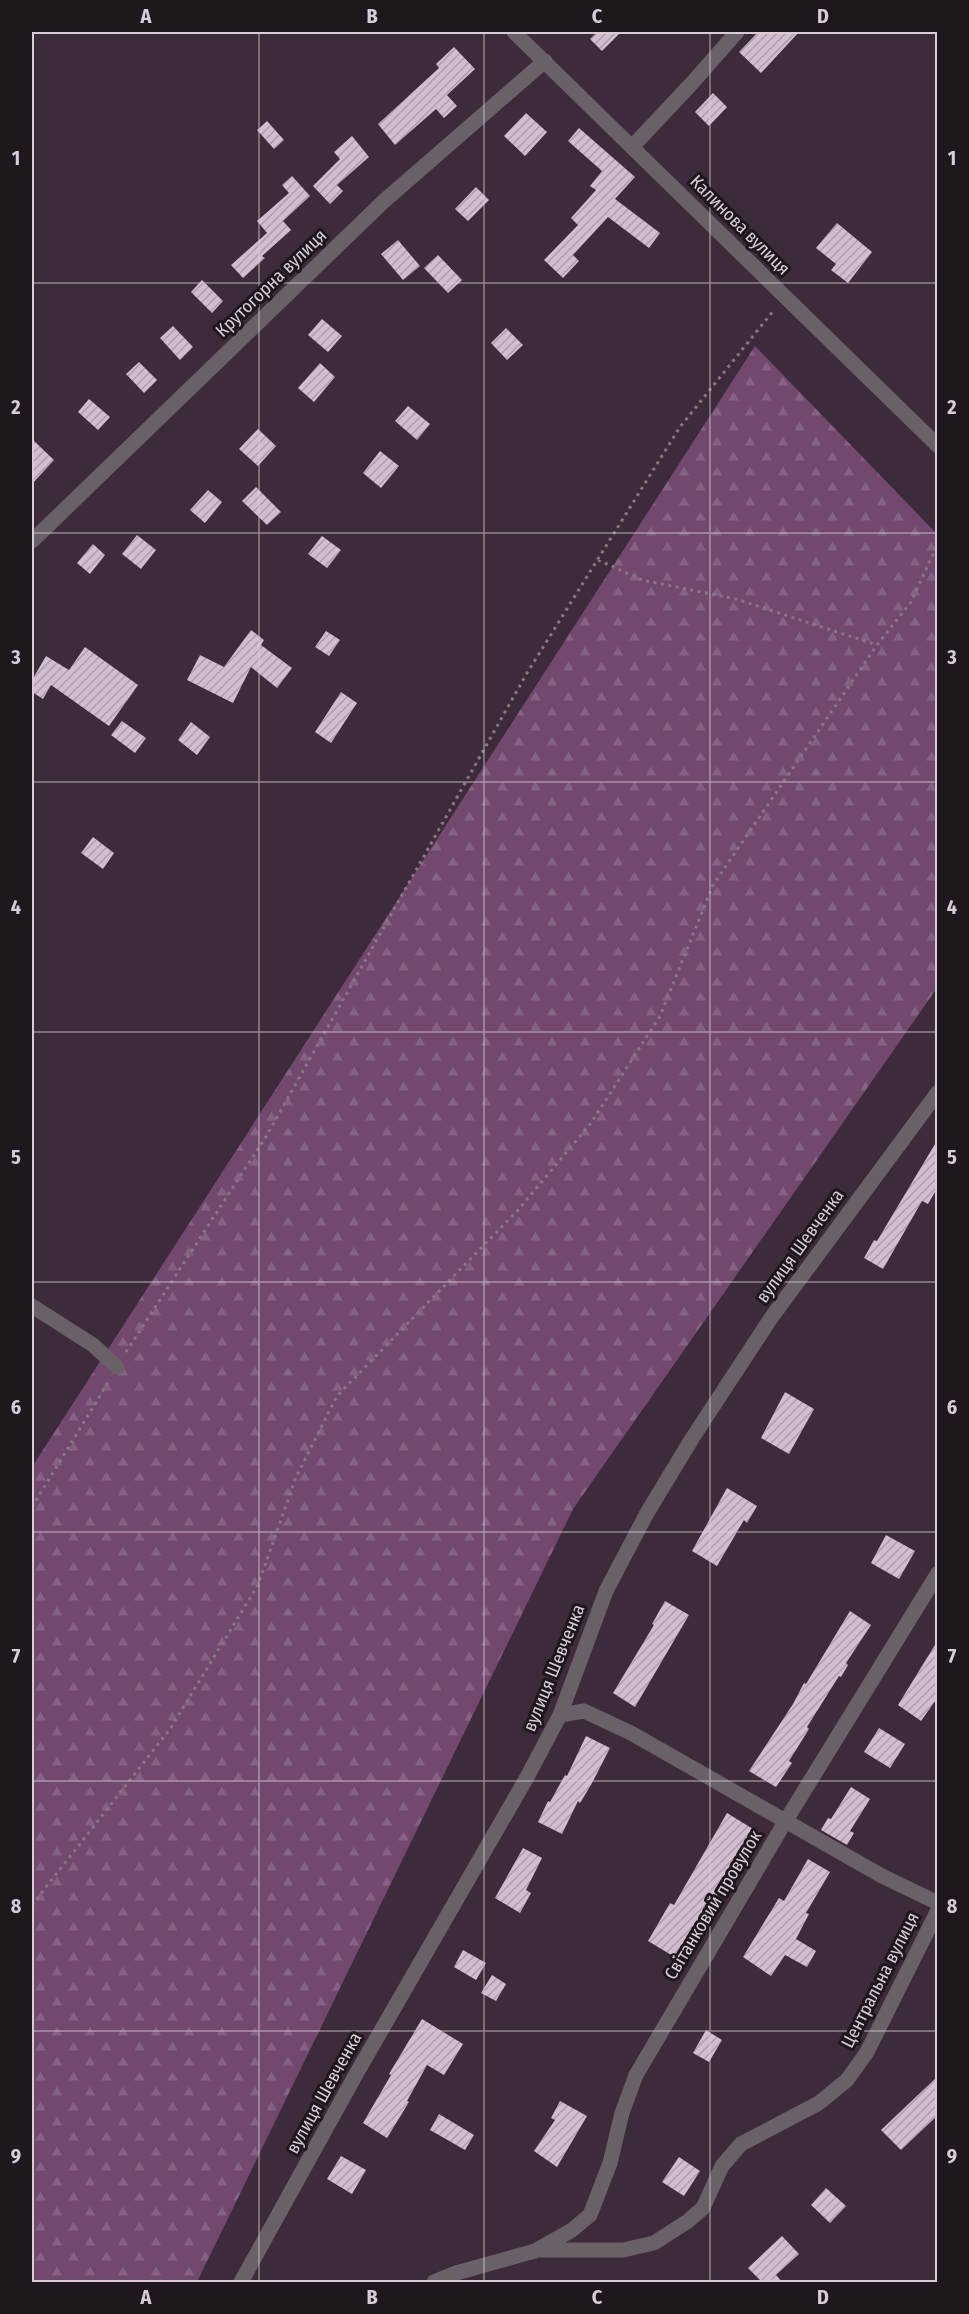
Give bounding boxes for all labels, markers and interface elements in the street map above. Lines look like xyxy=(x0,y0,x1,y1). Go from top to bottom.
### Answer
text: A xyxy=(140,4,153,28)
text: B xyxy=(366,4,378,28)
text: C xyxy=(592,4,603,28)
text: D xyxy=(817,4,829,28)
text: 1 xyxy=(12,146,20,170)
text: 1 xyxy=(948,146,956,170)
street label: Калинова вулиця xyxy=(685,170,795,280)
street label: Крутогорна вулиця xyxy=(211,224,331,342)
text: 2 xyxy=(10,395,21,419)
text: 2 xyxy=(946,395,957,419)
text: 3 xyxy=(10,645,21,669)
text: 3 xyxy=(946,645,957,669)
text: 4 xyxy=(11,895,21,919)
text: 4 xyxy=(947,895,957,919)
text: 5 xyxy=(11,1145,21,1169)
text: 5 xyxy=(947,1145,957,1169)
street label: вулиця Шевченка xyxy=(751,1185,849,1307)
text: 6 xyxy=(11,1395,21,1419)
text: 6 xyxy=(947,1395,957,1419)
street label: вулиця Шевченка xyxy=(519,1601,590,1735)
text: 7 xyxy=(12,1644,21,1668)
text: 7 xyxy=(948,1644,957,1668)
street label: Світанковий провулок xyxy=(660,1826,767,1984)
text: 8 xyxy=(11,1894,22,1918)
text: 8 xyxy=(947,1894,958,1918)
street label: Центральна вулиця xyxy=(836,1909,924,2051)
street label: вулиця Шевченка xyxy=(282,2028,366,2157)
text: 9 xyxy=(11,2144,21,2168)
text: 9 xyxy=(947,2144,957,2168)
text: A xyxy=(140,2285,153,2309)
text: B xyxy=(366,2285,378,2309)
text: C xyxy=(592,2285,603,2309)
text: D xyxy=(817,2285,829,2309)

